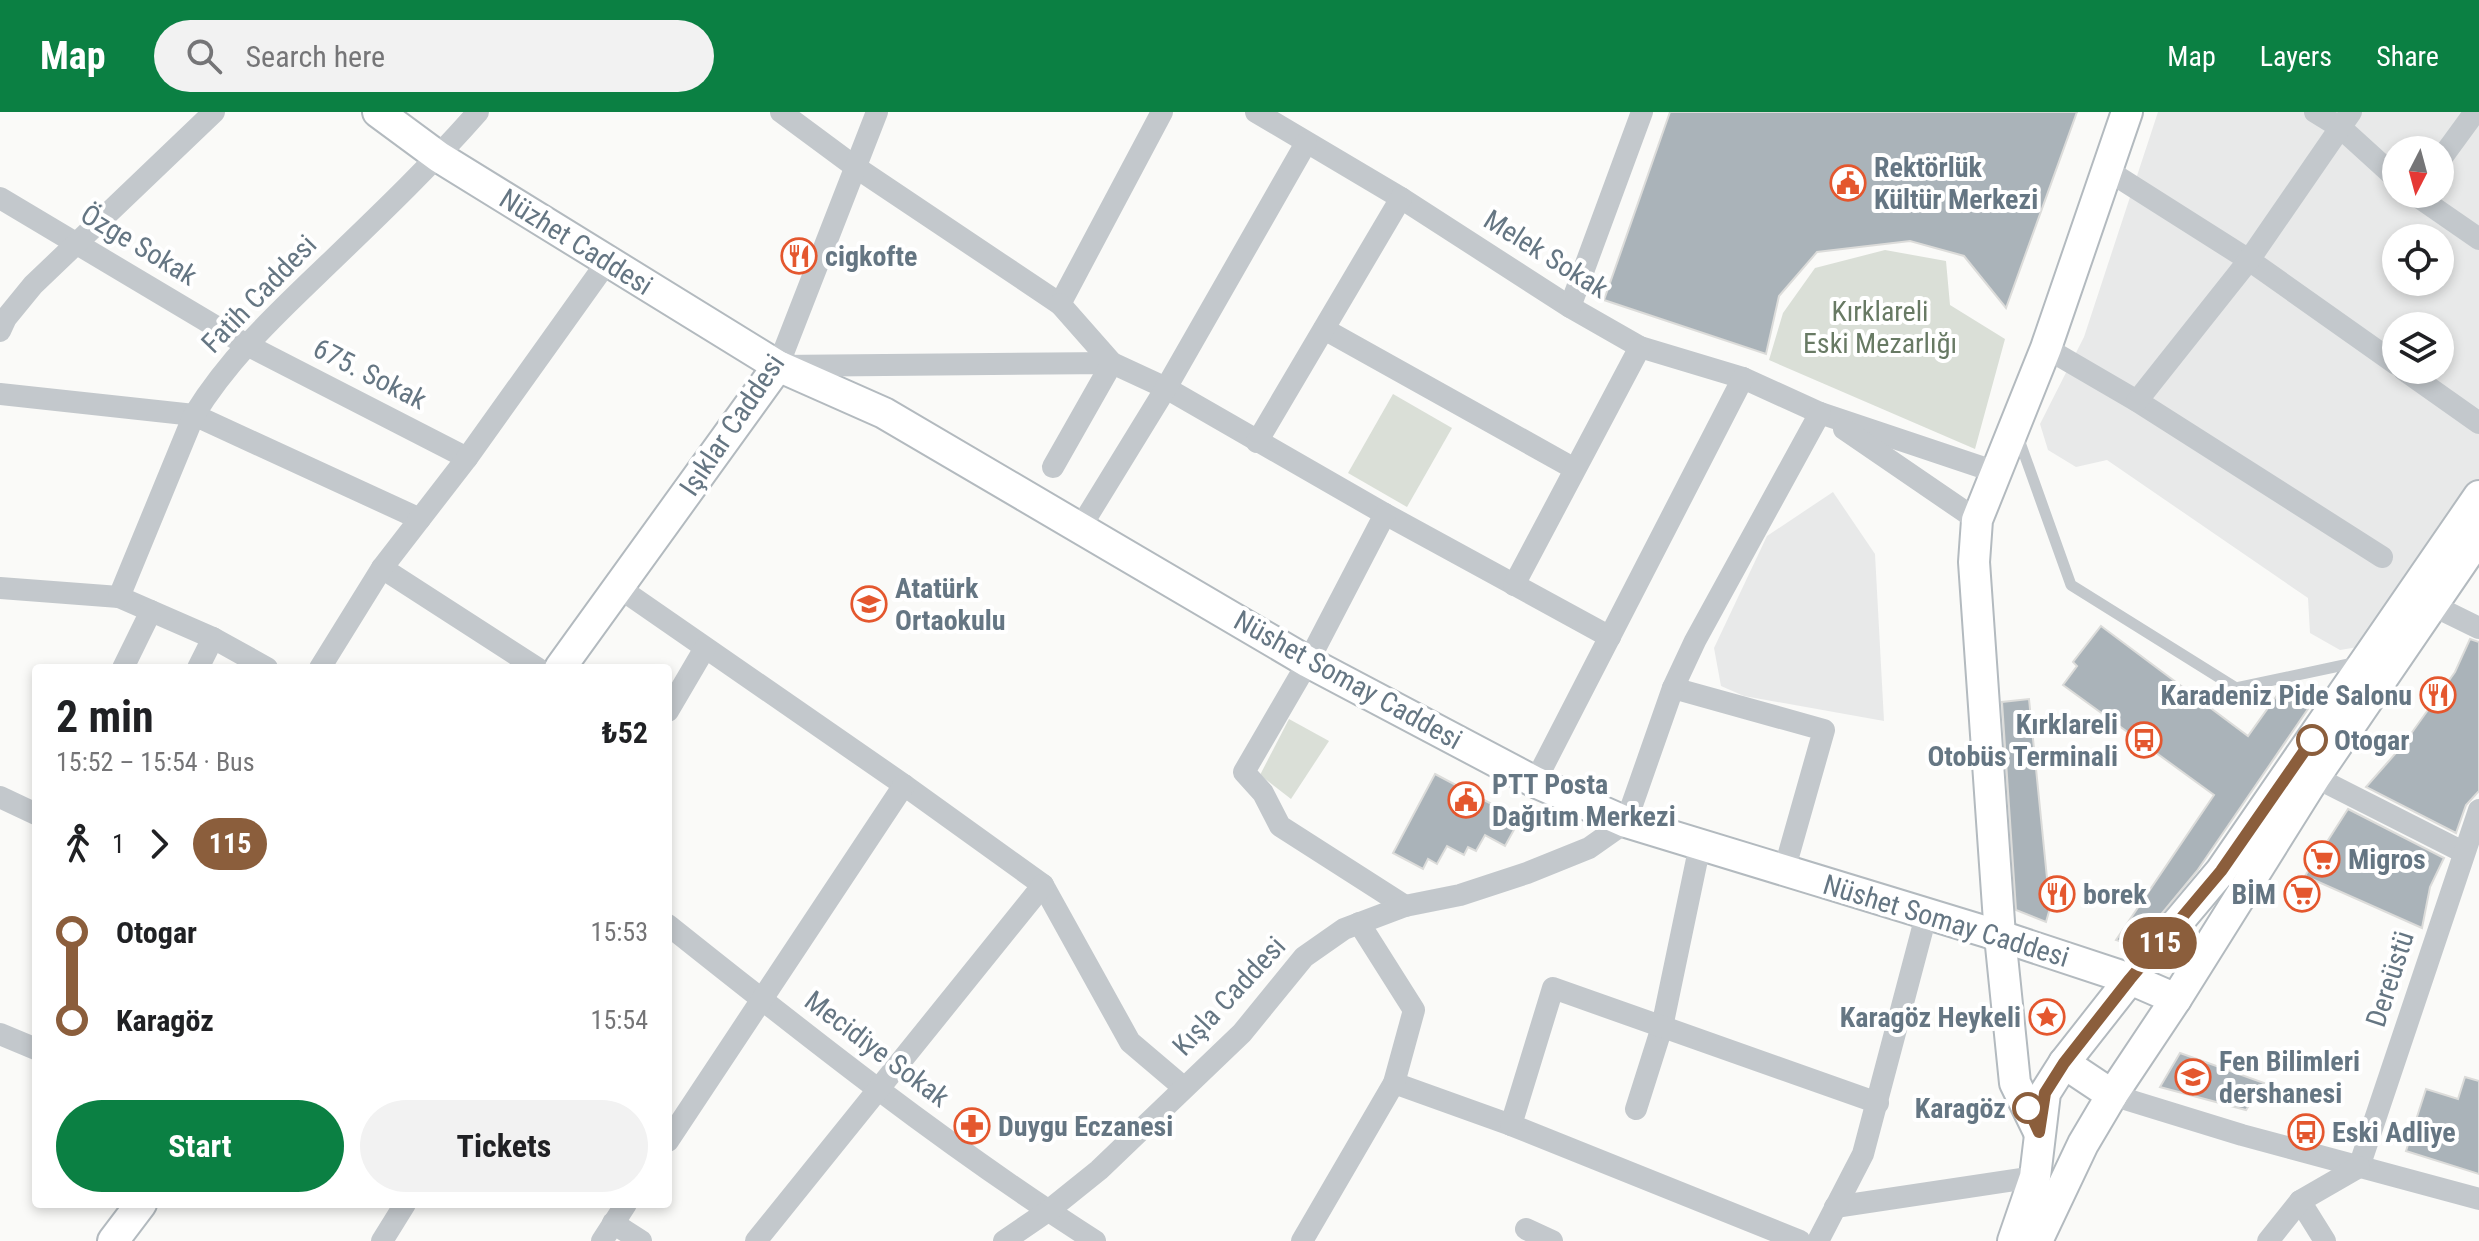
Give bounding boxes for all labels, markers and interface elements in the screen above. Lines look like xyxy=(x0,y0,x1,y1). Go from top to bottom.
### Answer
search box xyxy=(154,20,714,92)
text: Map xyxy=(40,34,106,78)
icon: search xyxy=(182,34,226,78)
text: Search here xyxy=(246,39,385,74)
text: Map xyxy=(2167,40,2216,73)
text: Layers xyxy=(2260,40,2332,73)
text: Share xyxy=(2376,40,2439,73)
north arrow xyxy=(2382,136,2454,208)
map controls xyxy=(2382,136,2454,384)
place label: Rektörlük Kültür Merkezi xyxy=(1874,151,2038,216)
public building icon: Rektörlük Kültür Merkezi xyxy=(1829,164,1867,202)
street label: Nüzhet Caddesi xyxy=(494,182,658,302)
street label: Özge Sokak xyxy=(75,198,203,293)
street label: Melek Sokak xyxy=(1478,203,1614,305)
button: locate xyxy=(2382,224,2454,296)
street label: Fatih Caddesi xyxy=(195,228,323,360)
restaurant icon: cigkofte xyxy=(780,237,818,275)
place label: cigkofte xyxy=(825,240,918,273)
park label: Kırklareli Eski Mezarlığı xyxy=(1803,295,1957,360)
button: layers xyxy=(2382,312,2454,384)
street label: 675. Sokak xyxy=(308,331,432,417)
street label: Işıklar Caddesi xyxy=(673,348,791,502)
place label: Atatürk Ortaokulu xyxy=(895,572,1006,637)
school or university icon: Atatürk Ortaokulu xyxy=(850,585,888,623)
street label: Nüshet Somay Caddesi xyxy=(1228,604,1468,756)
restaurant icon: Karadeniz Pide Salonu xyxy=(2419,676,2457,714)
place label: Karadeniz Pide Salonu xyxy=(2161,679,2412,712)
text: 2 min xyxy=(56,691,154,743)
place label: Kırklareli Otobüs Terminali xyxy=(1927,708,2118,773)
text: ₺52 xyxy=(602,715,648,750)
bus stop icon: Kırklareli Otobüs Terminali xyxy=(2125,721,2163,759)
place label: Otogar xyxy=(2334,724,2410,757)
marker: Otogar xyxy=(2297,725,2327,755)
text: 15:52 – 15:54 · Bus xyxy=(56,747,255,777)
place label: PTT Posta Dağıtım Merkezi xyxy=(1492,768,1676,833)
public building icon: PTT Posta Dağıtım Merkezi xyxy=(1447,781,1485,819)
icon: walk xyxy=(56,822,100,866)
icon: forward xyxy=(137,822,181,866)
text: 115 xyxy=(209,827,251,860)
text: 1 xyxy=(112,829,125,859)
supermarket icon: Migros xyxy=(2303,840,2341,878)
place label: Migros xyxy=(2348,843,2426,876)
street label: Nüshet Somay Caddesi xyxy=(1819,868,2073,974)
restaurant icon: borek xyxy=(2038,875,2076,913)
supermarket icon: BİM xyxy=(2283,875,2321,913)
place label: borek xyxy=(2083,878,2147,911)
place label: BİM xyxy=(2231,878,2276,911)
text: Otogar xyxy=(116,915,197,950)
text: 15:53 xyxy=(591,917,648,947)
line badge: 115 xyxy=(2114,917,2206,969)
text: 115 xyxy=(2139,926,2181,959)
street label: Dereüstü xyxy=(2359,927,2421,1031)
street label: Kışla Caddesi xyxy=(1166,930,1292,1062)
street label: Mecidiye Sokak xyxy=(798,984,956,1114)
place icon: Karagöz Heykeli xyxy=(2028,998,2066,1036)
place label: Karagöz Heykeli xyxy=(1840,1001,2021,1034)
text: Karagöz xyxy=(116,1003,214,1038)
text: 15:54 xyxy=(591,1005,648,1035)
place label: Fen Bilimleri dershanesi xyxy=(2219,1045,2360,1110)
school or university icon: Fen Bilimleri dershanesi xyxy=(2174,1058,2212,1096)
place label: Karagöz xyxy=(1915,1092,2006,1125)
marker: Karagöz xyxy=(2013,1093,2043,1123)
button: Start xyxy=(56,1100,344,1192)
button: Tickets xyxy=(360,1100,648,1192)
pharmacy icon: Duygu Eczanesi xyxy=(953,1107,991,1145)
place label: Duygu Eczanesi xyxy=(998,1110,1173,1143)
bus stop icon: Eski Adliye xyxy=(2287,1113,2325,1151)
place label: Eski Adliye xyxy=(2332,1116,2456,1149)

